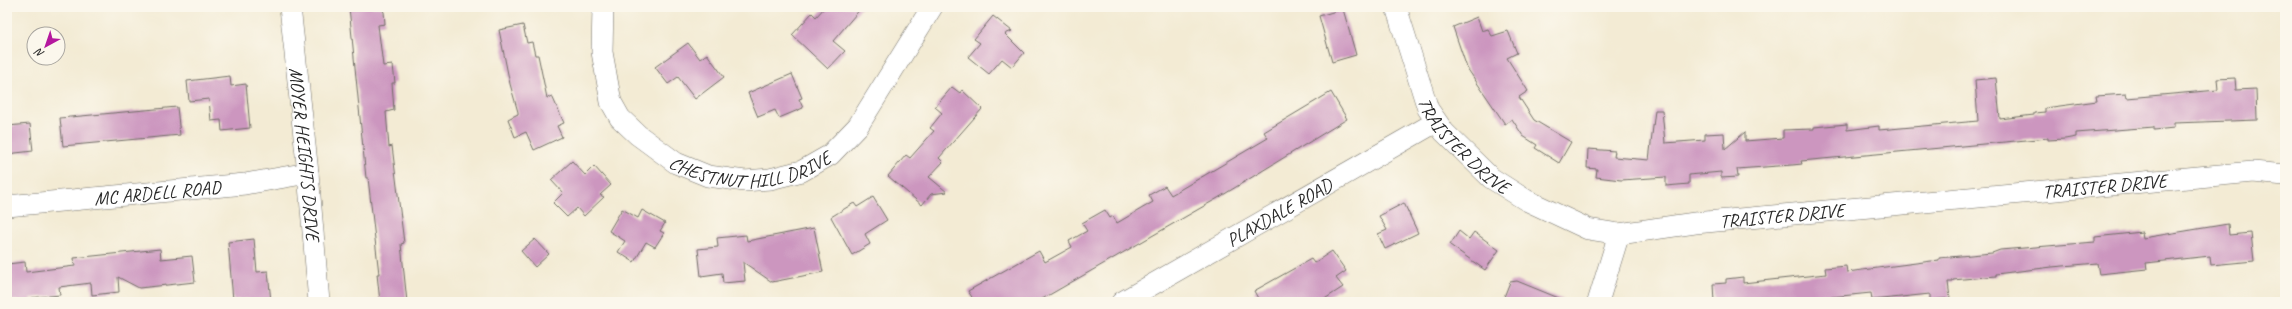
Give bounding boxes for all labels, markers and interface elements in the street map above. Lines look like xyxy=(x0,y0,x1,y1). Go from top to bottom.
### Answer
north arrow xyxy=(26,26,66,66)
text: N xyxy=(31,45,47,61)
street label: MOYER HEIGHTS DRIVE xyxy=(284,66,325,245)
street label: TRAISTER DRIVE xyxy=(1412,95,1516,201)
street label: CHESTNUT HILL DRIVE xyxy=(667,138,833,166)
text: CHESTNUT HILL DRIVE xyxy=(664,145,838,194)
street label: TRAISTER DRIVE xyxy=(2041,169,2171,204)
street label: PLAXDALE ROAD xyxy=(1222,172,1338,253)
street label: MC ARDELL ROAD xyxy=(93,175,224,211)
street label: TRAISTER DRIVE xyxy=(1719,198,1848,234)

